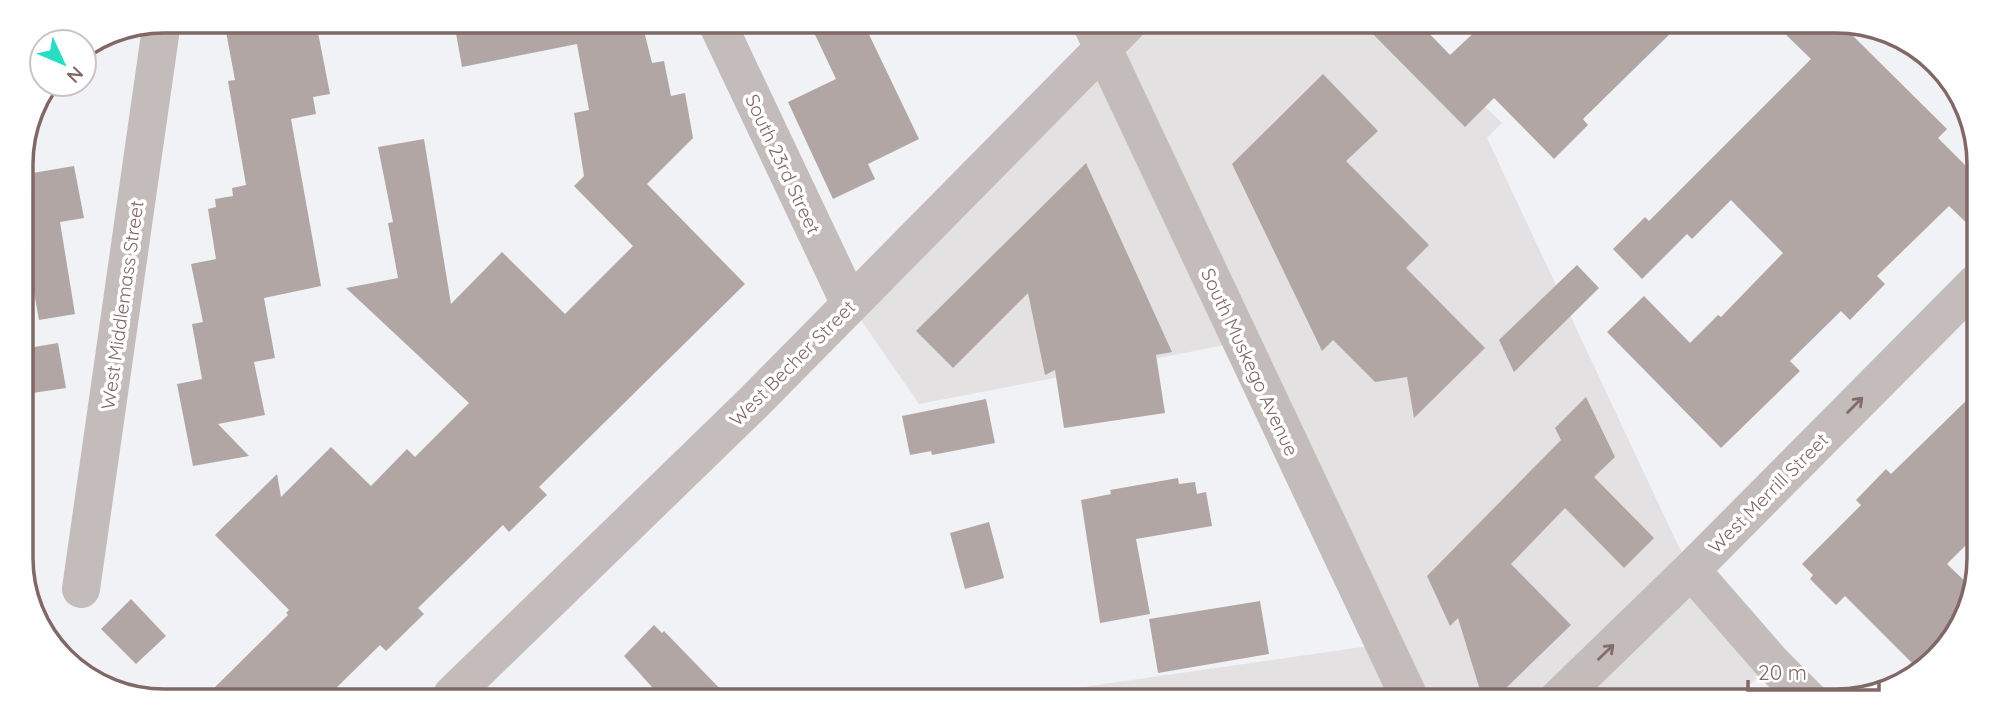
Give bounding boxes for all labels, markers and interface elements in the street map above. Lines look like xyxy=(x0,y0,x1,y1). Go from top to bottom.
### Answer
north arrow xyxy=(28,28,98,98)
text: N xyxy=(62,61,89,88)
street label: South 23rd Street xyxy=(740,90,826,238)
street label: West Middlemass Street xyxy=(95,199,149,411)
street label: South Muskego Avenue xyxy=(1196,264,1304,460)
street label: West Becher Street xyxy=(724,295,860,431)
one-way arrow xyxy=(1846,397,1863,414)
street label: West Merrill Street xyxy=(1703,428,1833,558)
one-way arrow xyxy=(1597,644,1614,661)
scale bar xyxy=(1748,648,1879,692)
text: 20 m xyxy=(1758,659,1807,685)

